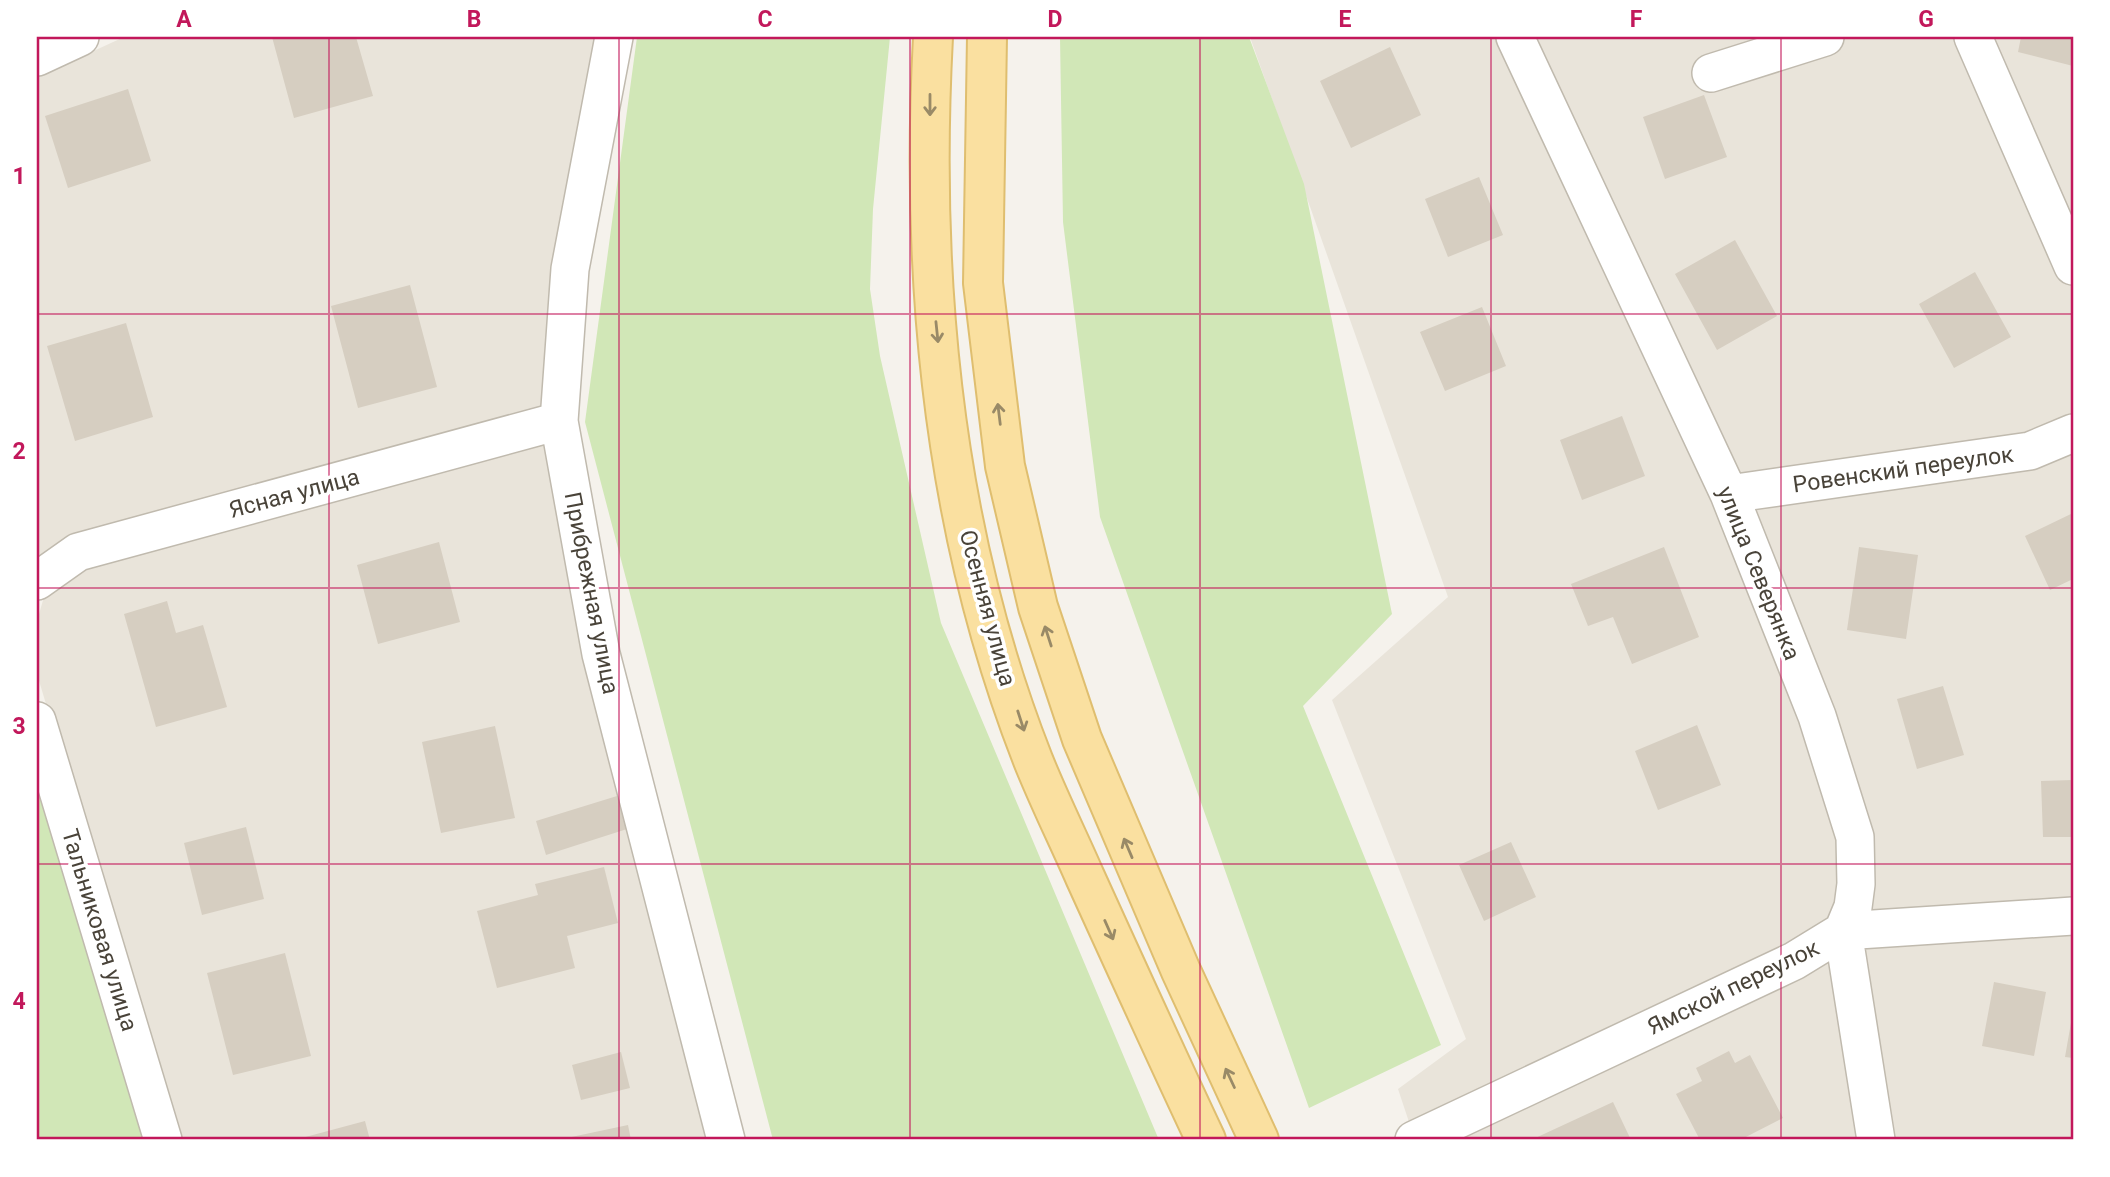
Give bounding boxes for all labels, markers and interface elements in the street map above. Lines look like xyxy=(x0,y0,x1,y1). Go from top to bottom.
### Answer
text: A xyxy=(176,6,192,33)
text: B xyxy=(467,6,481,33)
text: C xyxy=(757,6,773,33)
text: D xyxy=(1048,6,1062,33)
text: E xyxy=(1339,6,1352,33)
text: F xyxy=(1630,6,1643,33)
text: G xyxy=(1918,6,1934,33)
one-way arrow xyxy=(923,93,937,116)
text: 1 xyxy=(12,163,26,190)
one-way arrow xyxy=(930,320,943,343)
one-way arrow xyxy=(992,403,1005,426)
text: 2 xyxy=(12,438,26,465)
street label: Ровенский переулок xyxy=(1791,441,2016,498)
street label: Ясная улица xyxy=(226,463,362,524)
street label: улица Северянка xyxy=(1711,482,1806,664)
street label: Прибрежная улица xyxy=(559,490,624,696)
street label: Осенняя улица xyxy=(954,527,1021,689)
one-way arrow xyxy=(1041,625,1053,647)
one-way arrow xyxy=(1015,710,1028,732)
text: 3 xyxy=(12,713,26,740)
street label: Тальниковая улица xyxy=(56,826,143,1034)
one-way arrow xyxy=(1121,838,1134,859)
one-way arrow xyxy=(1103,919,1116,940)
street label: Ямской переулок xyxy=(1643,934,1824,1041)
text: 4 xyxy=(12,988,26,1015)
one-way arrow xyxy=(1223,1068,1237,1089)

